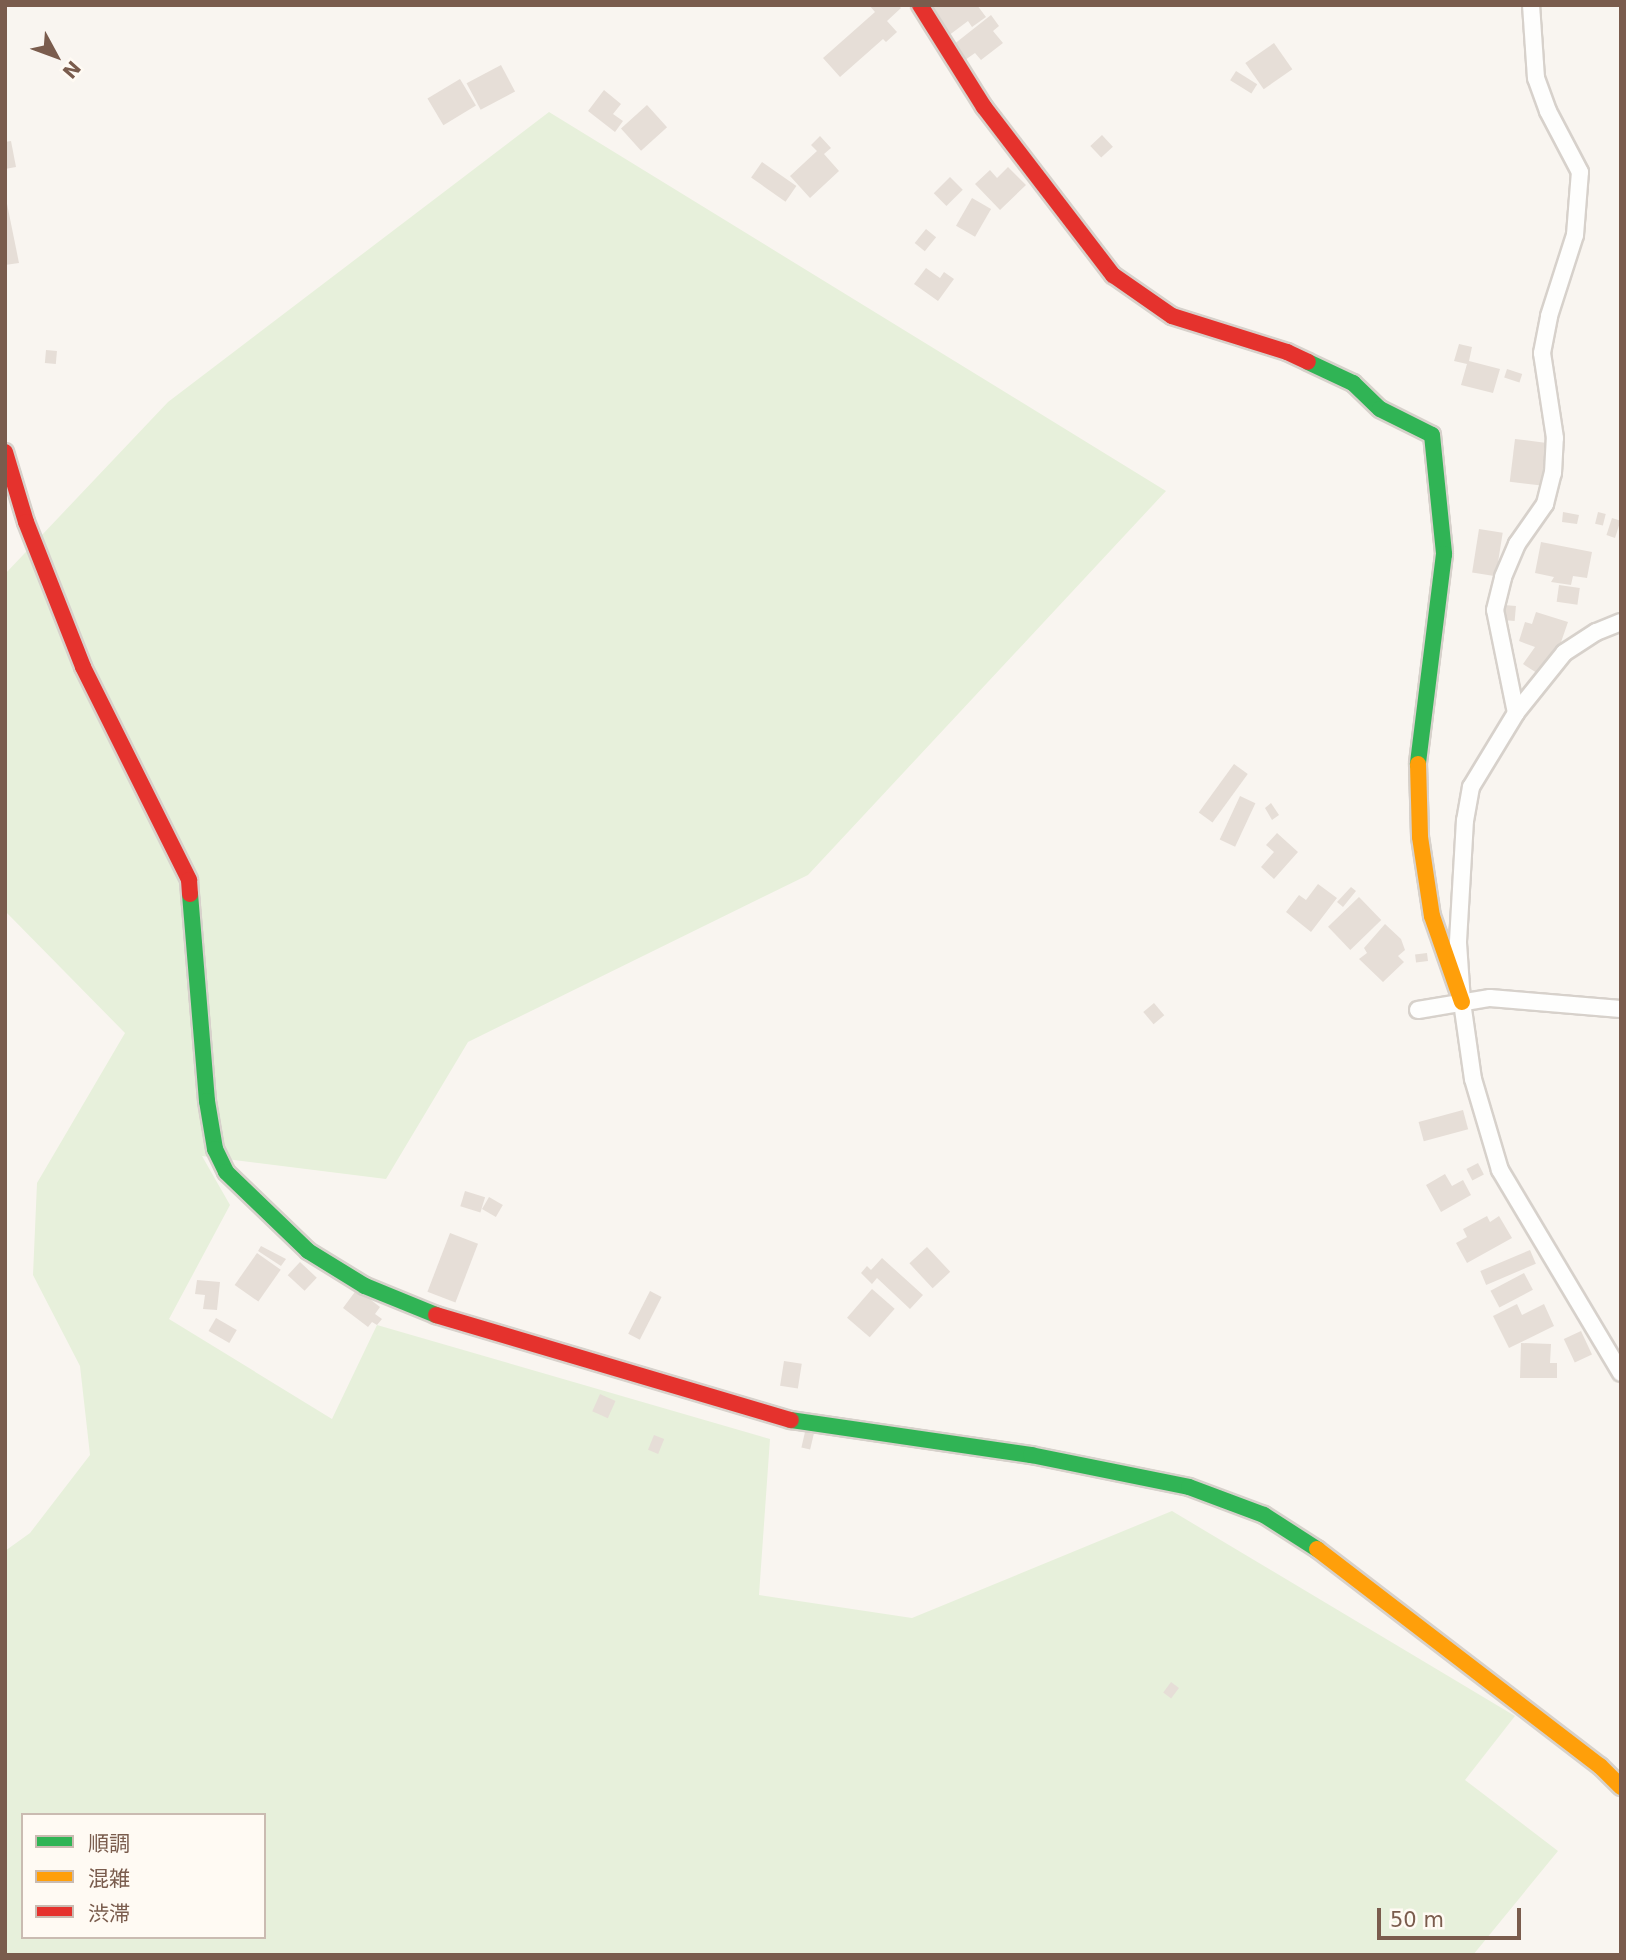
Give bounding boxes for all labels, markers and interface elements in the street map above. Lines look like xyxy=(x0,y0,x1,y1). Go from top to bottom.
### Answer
north arrow xyxy=(21,21,91,91)
text: N xyxy=(58,57,85,83)
legend xyxy=(21,1813,266,1939)
text: 順調 xyxy=(88,1832,130,1856)
text: 混雑 xyxy=(88,1867,130,1891)
scale bar xyxy=(1381,1894,1524,1938)
text: 渋滞 xyxy=(88,1902,130,1926)
text: 50 m xyxy=(1390,1908,1444,1932)

